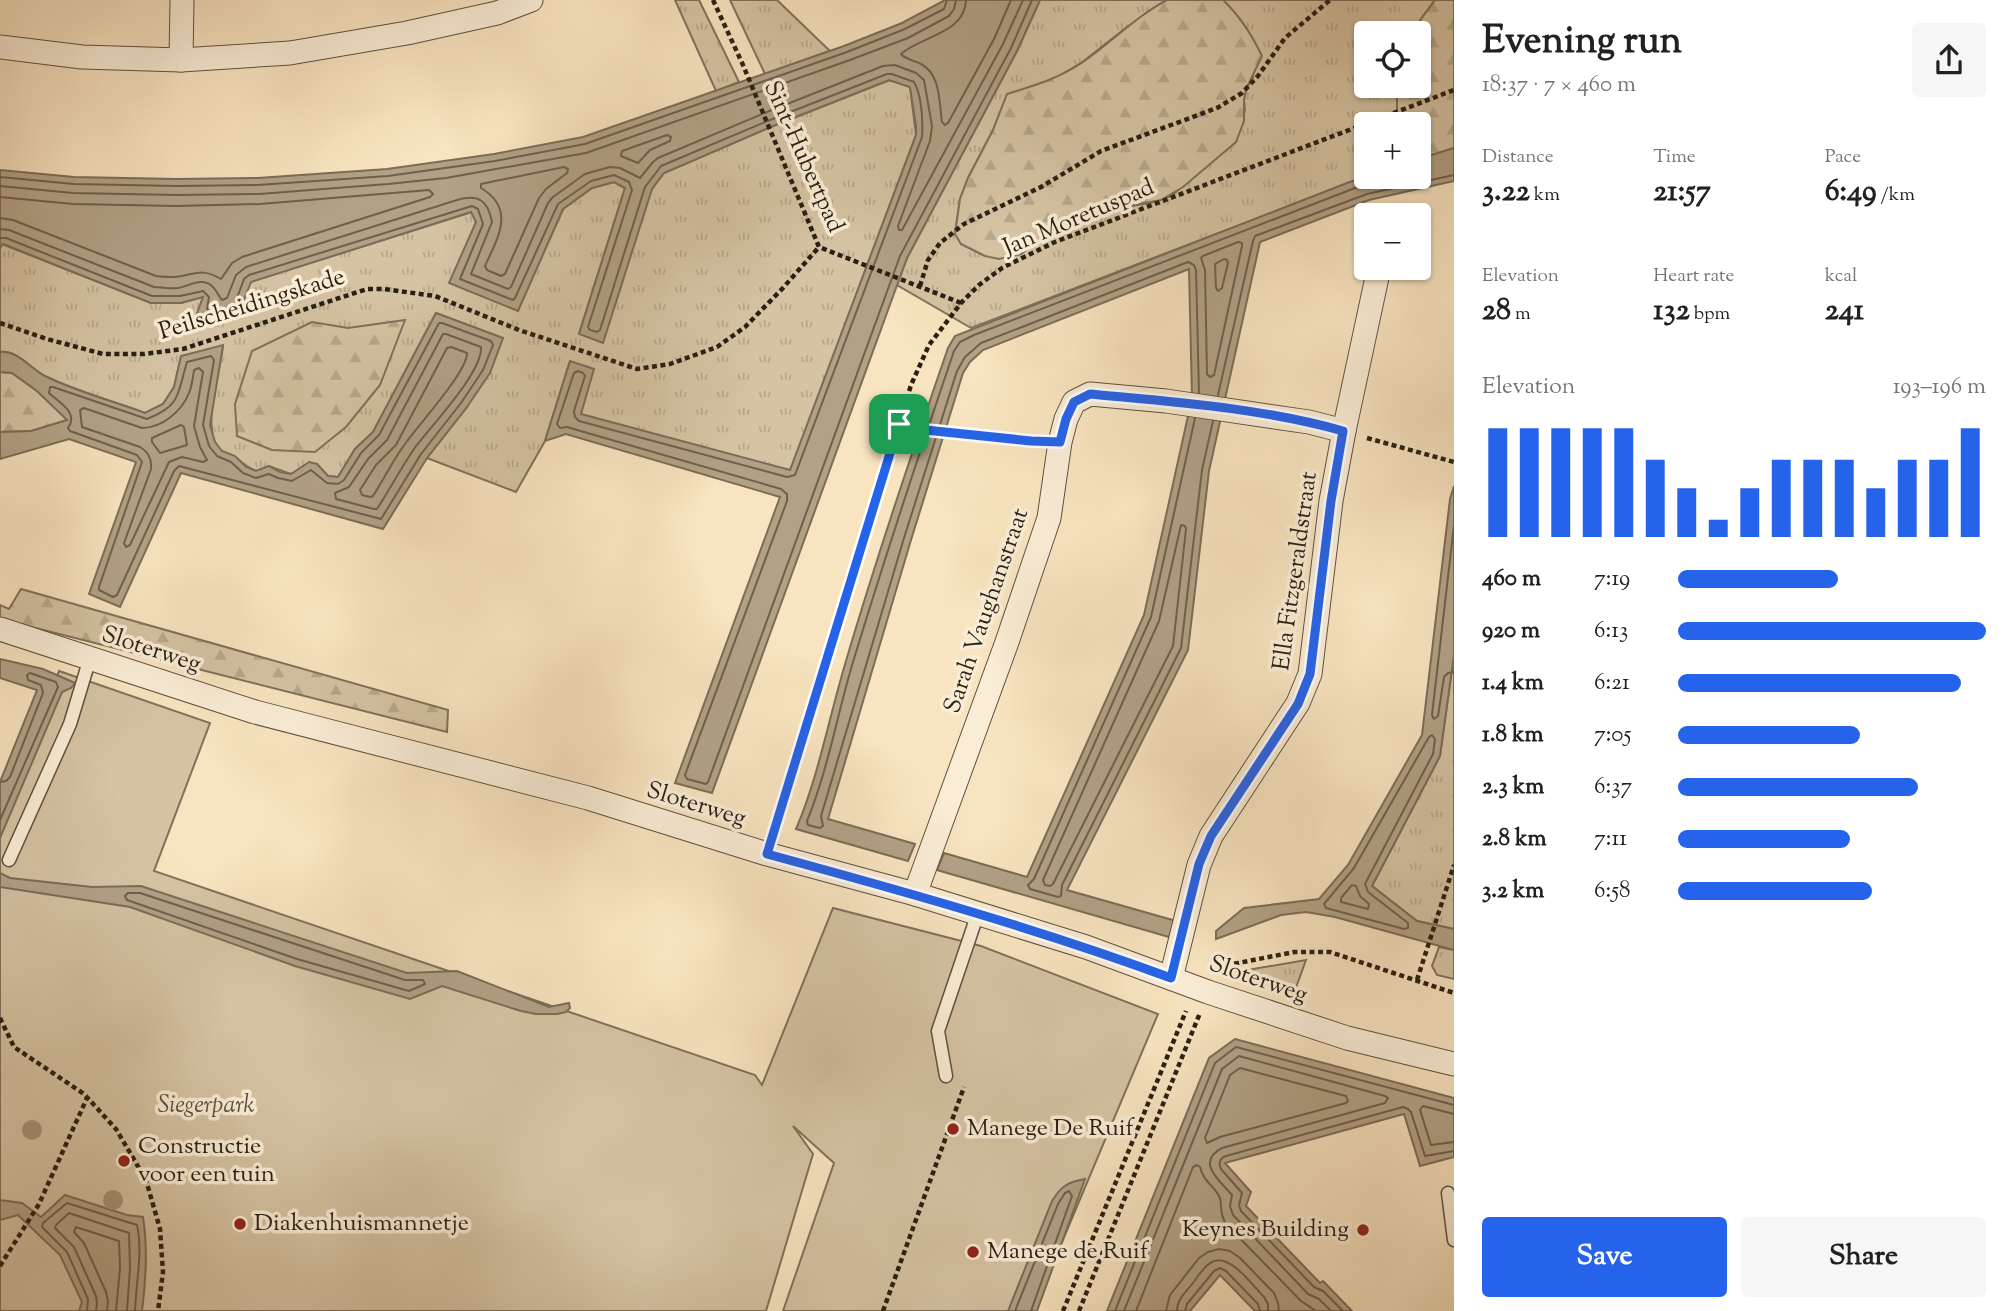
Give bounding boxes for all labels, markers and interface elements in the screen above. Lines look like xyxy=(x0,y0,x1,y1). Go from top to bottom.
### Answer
text: Evening run xyxy=(1482,16,1682,70)
map controls xyxy=(1354,21,1431,280)
button: locate xyxy=(1354,21,1431,98)
button: share xyxy=(1912,23,1986,97)
text: 18:37 · 7 × 460 m xyxy=(1482,69,1636,102)
street label: Sint-Hubertpad xyxy=(754,76,852,239)
button: + xyxy=(1354,112,1431,189)
text: Distance xyxy=(1482,144,1554,171)
text: Time xyxy=(1653,144,1696,171)
text: Pace xyxy=(1825,144,1861,171)
street label: Jan Moretuspad xyxy=(996,171,1160,266)
text: 3.22 xyxy=(1482,171,1530,214)
text: 21:57 xyxy=(1653,171,1711,214)
text: 6:49 xyxy=(1825,171,1877,214)
text: km xyxy=(1530,182,1560,209)
text: /km xyxy=(1877,182,1915,209)
button: − xyxy=(1354,203,1431,280)
street label: Peilscheidingskade xyxy=(155,261,349,349)
text: Elevation xyxy=(1482,263,1559,290)
text: Heart rate xyxy=(1653,263,1734,290)
text: kcal xyxy=(1825,263,1857,290)
text: 28 xyxy=(1482,290,1511,333)
text: 132 xyxy=(1653,290,1690,333)
text: 241 xyxy=(1825,290,1864,333)
text: m xyxy=(1511,301,1531,328)
text: bpm xyxy=(1690,301,1730,328)
text: Elevation xyxy=(1482,371,1575,404)
text: 193–196 m xyxy=(1893,371,1986,404)
pin xyxy=(869,394,929,454)
icon: arrive xyxy=(880,405,918,443)
street label: Ella Fitzgeraldstraat xyxy=(1265,469,1327,673)
street label: Sarah Vaughanstraat xyxy=(936,504,1038,718)
text: 460 m xyxy=(1482,563,1541,596)
text: 7:19 xyxy=(1594,563,1630,596)
text: 920 m xyxy=(1482,615,1540,648)
text: 6:13 xyxy=(1594,615,1628,648)
street label: Sloterweg xyxy=(97,618,205,682)
text: 1.4 km xyxy=(1482,667,1544,700)
text: 6:21 xyxy=(1594,667,1630,700)
text: 1.8 km xyxy=(1482,719,1544,752)
text: 7:05 xyxy=(1594,719,1631,752)
text: 2.3 km xyxy=(1482,771,1544,804)
text: 6:37 xyxy=(1594,771,1632,804)
street label: Sloterweg xyxy=(642,774,750,836)
text: 2.8 km xyxy=(1482,823,1547,856)
text: 7:11 xyxy=(1594,823,1627,856)
text: 3.2 km xyxy=(1482,875,1544,908)
text: 6:58 xyxy=(1594,875,1631,908)
street label: Sloterweg xyxy=(1204,947,1312,1013)
park label: Siegerpark xyxy=(158,1089,254,1123)
place label: Manege De Ruif xyxy=(967,1112,1136,1146)
marker: Manege De Ruif xyxy=(945,1121,961,1137)
place label: Constructie voor een tuin xyxy=(138,1130,275,1192)
marker: Constructie voor een tuin xyxy=(116,1153,132,1169)
place label: Diakenhuismannetje xyxy=(254,1207,469,1241)
place label: Keynes Building xyxy=(1182,1213,1349,1247)
marker: Diakenhuismannetje xyxy=(232,1216,248,1232)
button: Save xyxy=(1482,1217,1727,1297)
button: Share xyxy=(1741,1217,1986,1297)
marker: Keynes Building xyxy=(1355,1222,1371,1238)
place label: Manege de Ruif xyxy=(987,1235,1150,1269)
marker: Manege de Ruif xyxy=(965,1244,981,1260)

